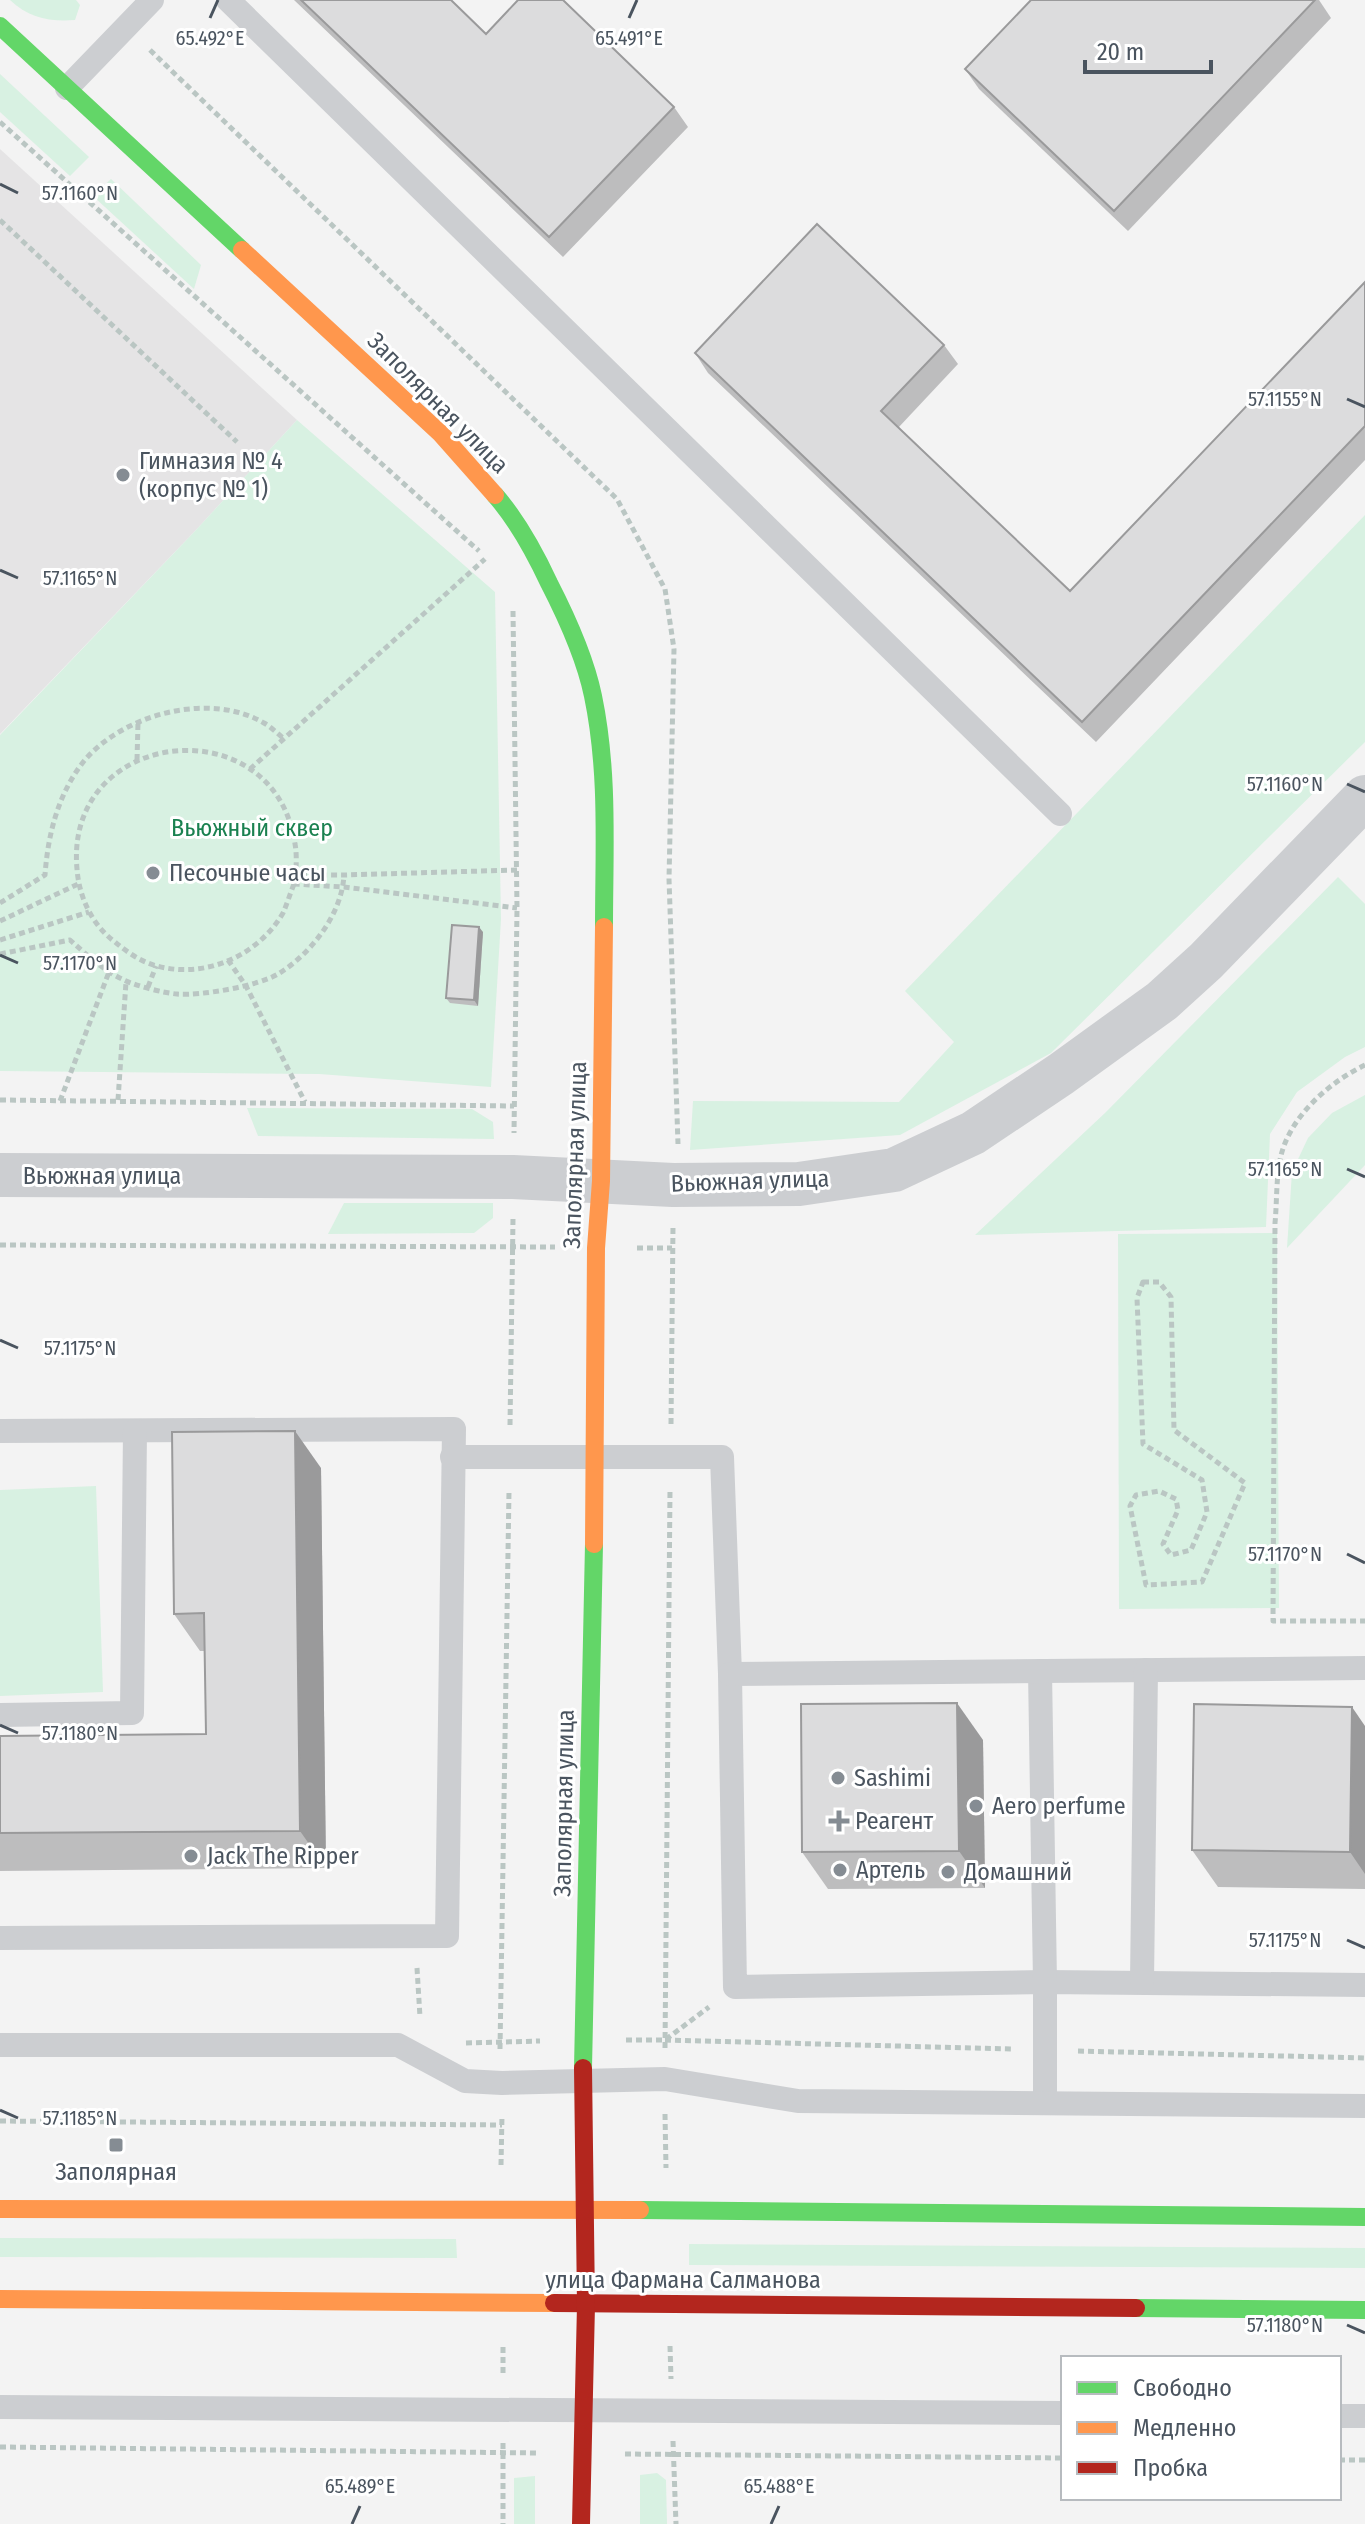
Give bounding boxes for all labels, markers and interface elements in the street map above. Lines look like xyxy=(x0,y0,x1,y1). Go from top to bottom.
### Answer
scale bar xyxy=(1085,24,1211,74)
text: 65.492°E xyxy=(176,26,244,50)
text: 65.491°E xyxy=(595,26,663,50)
text: 20 m xyxy=(1097,38,1144,66)
text: 57.1160°N xyxy=(42,181,118,205)
street label: Заполярная улица xyxy=(362,327,514,479)
text: 57.1155°N xyxy=(1248,387,1322,411)
place label: Гимназия № 4 (корпус № 1) xyxy=(139,447,283,503)
marker: Гимназия № 4 (корпус № 1) xyxy=(114,466,132,484)
text: 57.1165°N xyxy=(43,566,117,590)
text: 57.1160°N xyxy=(1247,772,1323,796)
park label: Вьюжный сквер xyxy=(171,814,333,842)
place label: Песочные часы xyxy=(169,859,326,887)
marker: Песочные часы xyxy=(144,864,162,882)
text: 57.1170°N xyxy=(43,951,117,975)
street label: Заполярная улица xyxy=(558,1061,592,1249)
text: 57.1165°N xyxy=(1248,1157,1322,1181)
street label: Вьюжная улица xyxy=(23,1162,181,1190)
street label: Вьюжная улица xyxy=(670,1164,830,1198)
text: 57.1175°N xyxy=(44,1336,116,1360)
text: 57.1170°N xyxy=(1248,1542,1322,1566)
street label: Заполярная улица xyxy=(548,1709,580,1897)
text: 57.1180°N xyxy=(42,1721,118,1745)
place label: Sashimi xyxy=(854,1764,931,1792)
marker: Sashimi xyxy=(829,1769,847,1787)
place label: Aero perfume xyxy=(992,1792,1126,1820)
marker: Aero perfume xyxy=(967,1797,985,1815)
place label: Реагент xyxy=(855,1807,934,1835)
marker: Реагент xyxy=(830,1812,848,1830)
place label: Jack The Ripper xyxy=(207,1842,359,1870)
marker: Jack The Ripper xyxy=(182,1847,200,1865)
place label: Артель xyxy=(856,1856,925,1884)
place label: Домашний xyxy=(963,1858,1072,1886)
marker: Артель xyxy=(831,1861,849,1879)
marker: Домашний xyxy=(939,1863,957,1881)
text: 57.1175°N xyxy=(1249,1928,1321,1952)
text: 57.1185°N xyxy=(43,2106,117,2130)
marker: Заполярная xyxy=(107,2136,125,2154)
place label: Заполярная xyxy=(55,2158,177,2186)
street label: улица Фармана Салманова xyxy=(545,2266,821,2294)
text: 57.1180°N xyxy=(1247,2313,1323,2337)
legend xyxy=(1061,2356,1341,2500)
text: Свободно xyxy=(1133,2374,1232,2402)
text: Медленно xyxy=(1133,2414,1236,2442)
text: Пробка xyxy=(1133,2454,1208,2482)
text: 65.489°E xyxy=(325,2474,395,2498)
text: 65.488°E xyxy=(744,2474,815,2498)

